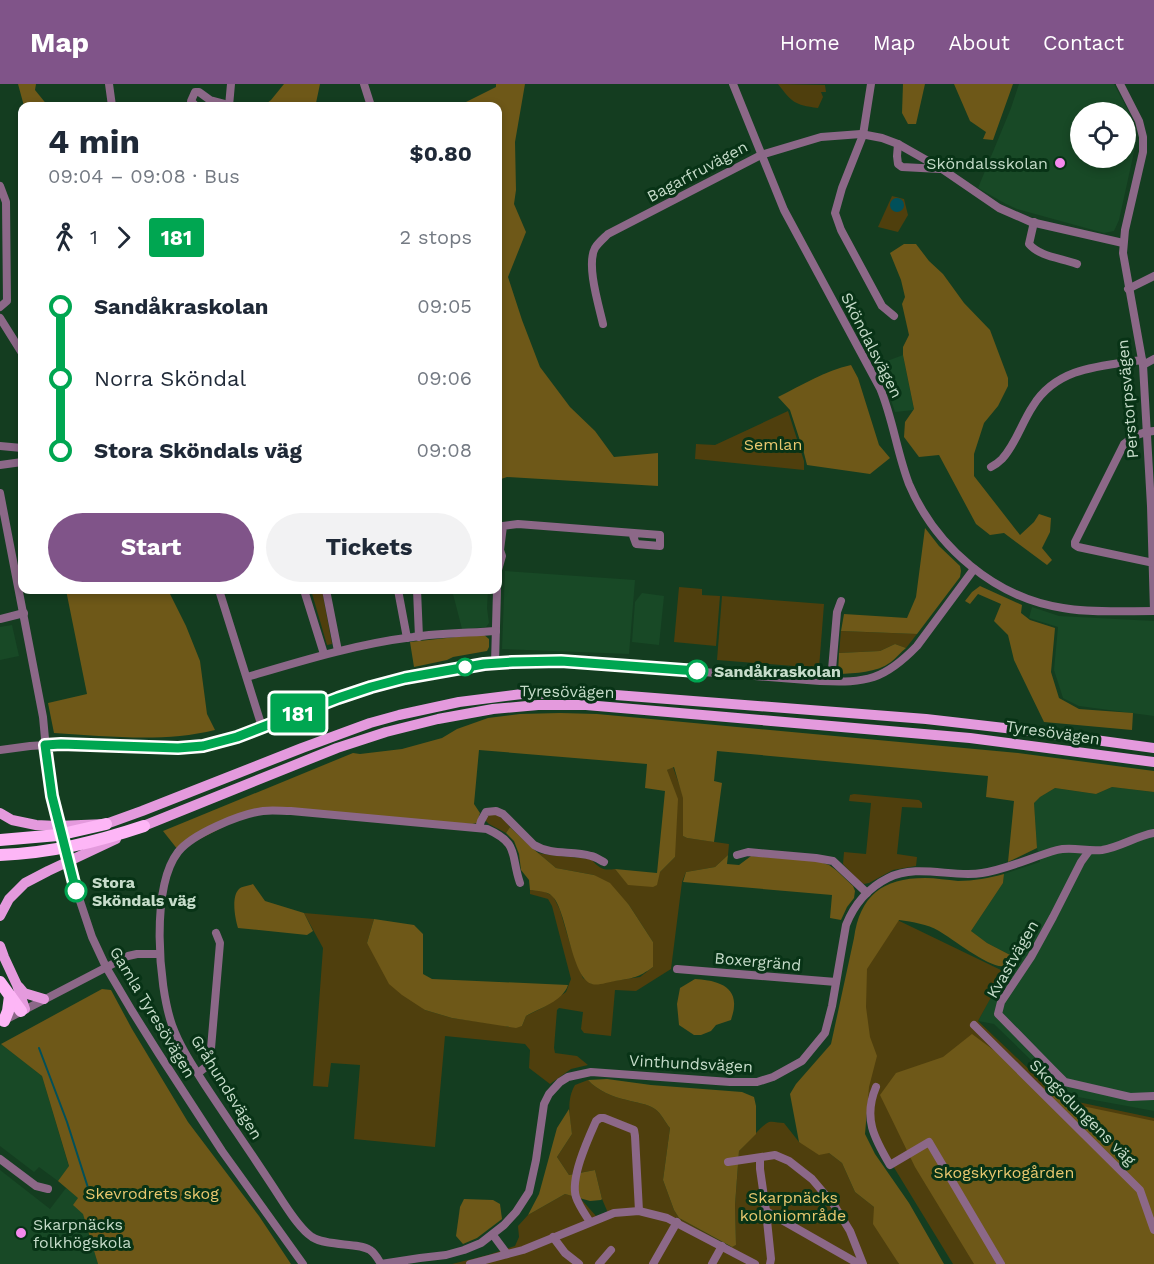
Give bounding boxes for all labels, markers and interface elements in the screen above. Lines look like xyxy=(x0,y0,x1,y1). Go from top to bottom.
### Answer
text: Map xyxy=(30,26,89,59)
text: Home xyxy=(780,30,840,55)
text: Map xyxy=(873,30,916,55)
text: About xyxy=(949,30,1010,55)
text: Contact xyxy=(1043,30,1124,55)
map controls xyxy=(1070,102,1136,168)
button: locate xyxy=(1070,102,1136,168)
text: 4 min xyxy=(48,122,140,161)
street label: Bagarfruvägen xyxy=(644,137,751,206)
text: $0.80 xyxy=(410,141,472,166)
place label: Sköndalsskolan xyxy=(926,154,1048,173)
marker: Sköndalsskolan xyxy=(1053,156,1067,170)
text: 09:04 – 09:08 · Bus xyxy=(48,164,240,188)
icon: walk xyxy=(48,221,81,254)
icon: forward xyxy=(107,221,140,254)
text: 1 xyxy=(90,225,98,249)
text: 181 xyxy=(161,225,192,250)
text: 2 stops xyxy=(400,225,472,249)
street label: Sköndalsvägen xyxy=(837,289,906,401)
text: Sandåkraskolan xyxy=(94,294,269,319)
text: 09:05 xyxy=(417,294,472,318)
street label: Perstorpsvägen xyxy=(1113,339,1142,459)
text: Norra Sköndal xyxy=(94,366,246,391)
text: 09:06 xyxy=(417,366,472,390)
park label: Semlan xyxy=(744,435,802,454)
text: Stora Sköndals väg xyxy=(94,438,302,463)
text: 09:08 xyxy=(417,438,472,462)
button: Start xyxy=(48,513,254,582)
button: Tickets xyxy=(266,513,472,582)
unlabelled marker xyxy=(456,658,474,676)
marker: Sandåkraskolan xyxy=(686,660,708,682)
place label: Sandåkraskolan xyxy=(714,662,841,681)
street label: Tyresövägen xyxy=(519,681,615,702)
line badge: 181 xyxy=(264,694,332,732)
text: 181 xyxy=(282,701,314,726)
street label: Tyresövägen xyxy=(1005,716,1101,749)
place label: Stora Sköndals väg xyxy=(92,873,196,910)
marker: Stora Sköndals väg xyxy=(65,880,87,902)
street label: Kvastvägen xyxy=(982,917,1042,1002)
street label: Gamla Tyresövägen xyxy=(106,943,199,1081)
street label: Boxergränd xyxy=(714,948,802,975)
street label: Gråhundsvägen xyxy=(187,1031,266,1143)
street label: Vinthundsvägen xyxy=(629,1051,753,1076)
street label: Skogsdungens väg xyxy=(1026,1055,1140,1170)
park label: Skogskyrkogården xyxy=(934,1163,1074,1182)
park label: Skevrodrets skog xyxy=(85,1184,219,1203)
park label: Skarpnäcks koloniområde xyxy=(740,1188,846,1225)
place label: Skarpnäcks folkhögskola xyxy=(33,1215,131,1252)
marker: Skarpnäcks folkhögskola xyxy=(14,1226,28,1240)

